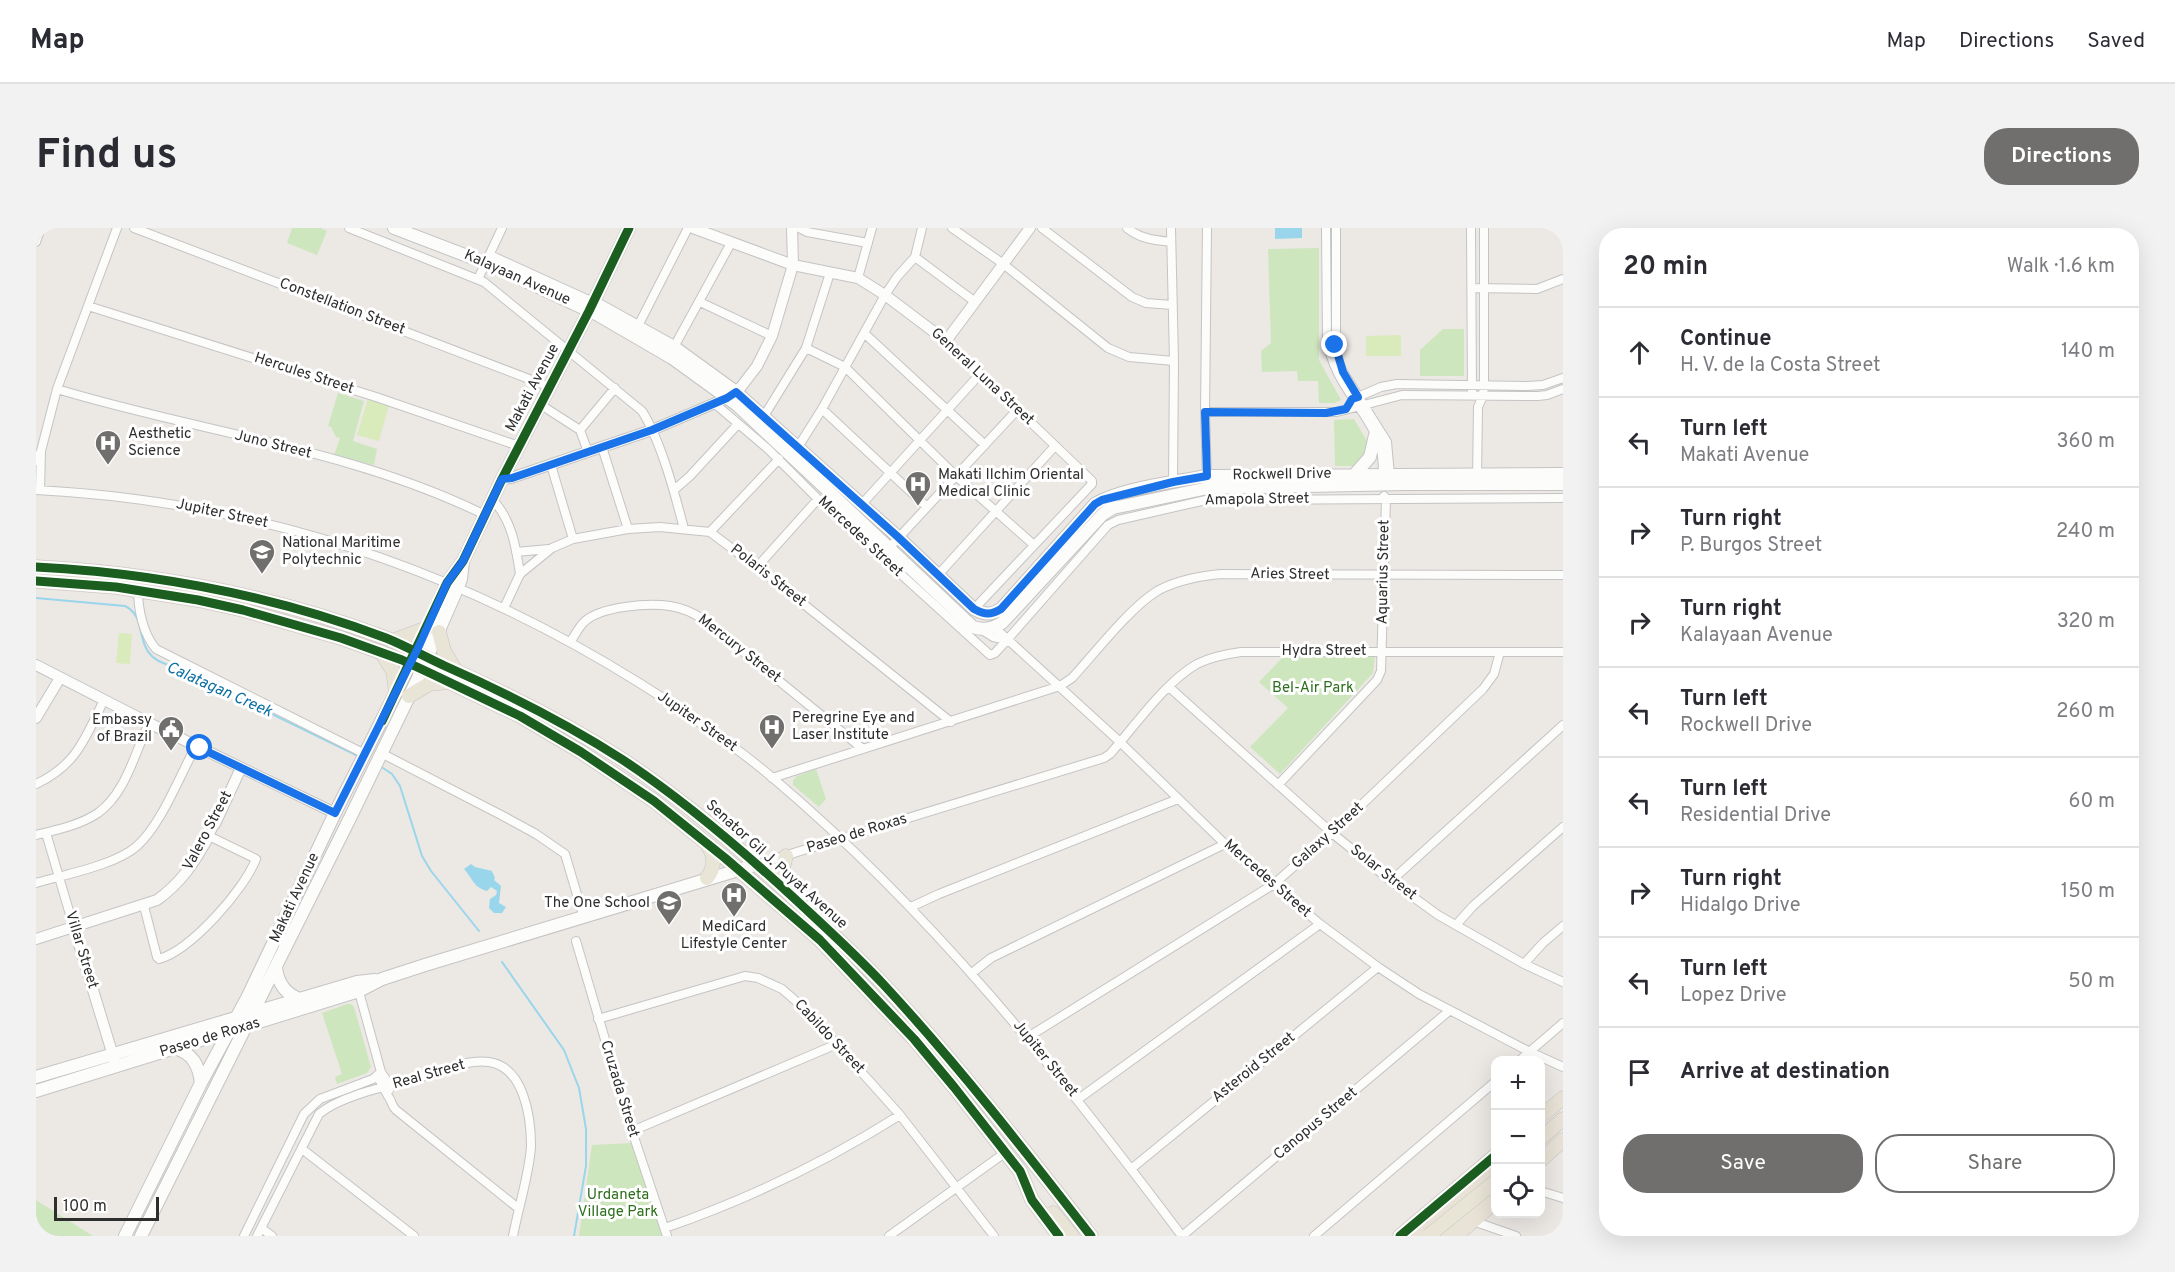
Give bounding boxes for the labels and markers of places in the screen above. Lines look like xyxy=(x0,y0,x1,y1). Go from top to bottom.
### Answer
place label: Aesthetic Science xyxy=(128,425,191,461)
hospital icon: Aesthetic Science xyxy=(93,428,123,466)
place label: Makati Ilchim Oriental Medical Clinic xyxy=(938,466,1084,502)
hospital icon: Makati Ilchim Oriental Medical Clinic xyxy=(903,469,933,507)
place label: National Maritime Polytechnic xyxy=(282,534,401,570)
school or university icon: National Maritime Polytechnic xyxy=(247,537,277,575)
place label: Peregrine Eye and Laser Institute xyxy=(792,709,915,745)
place label: Embassy of Brazil xyxy=(92,711,152,747)
hospital icon: Peregrine Eye and Laser Institute xyxy=(757,712,787,750)
public building icon: Embassy of Brazil xyxy=(156,714,186,752)
hospital icon: MediCard Lifestyle Center xyxy=(719,880,749,918)
school or university icon: The One School xyxy=(654,888,684,926)
place label: The One School xyxy=(544,894,650,913)
place label: MediCard Lifestyle Center xyxy=(681,918,787,954)

